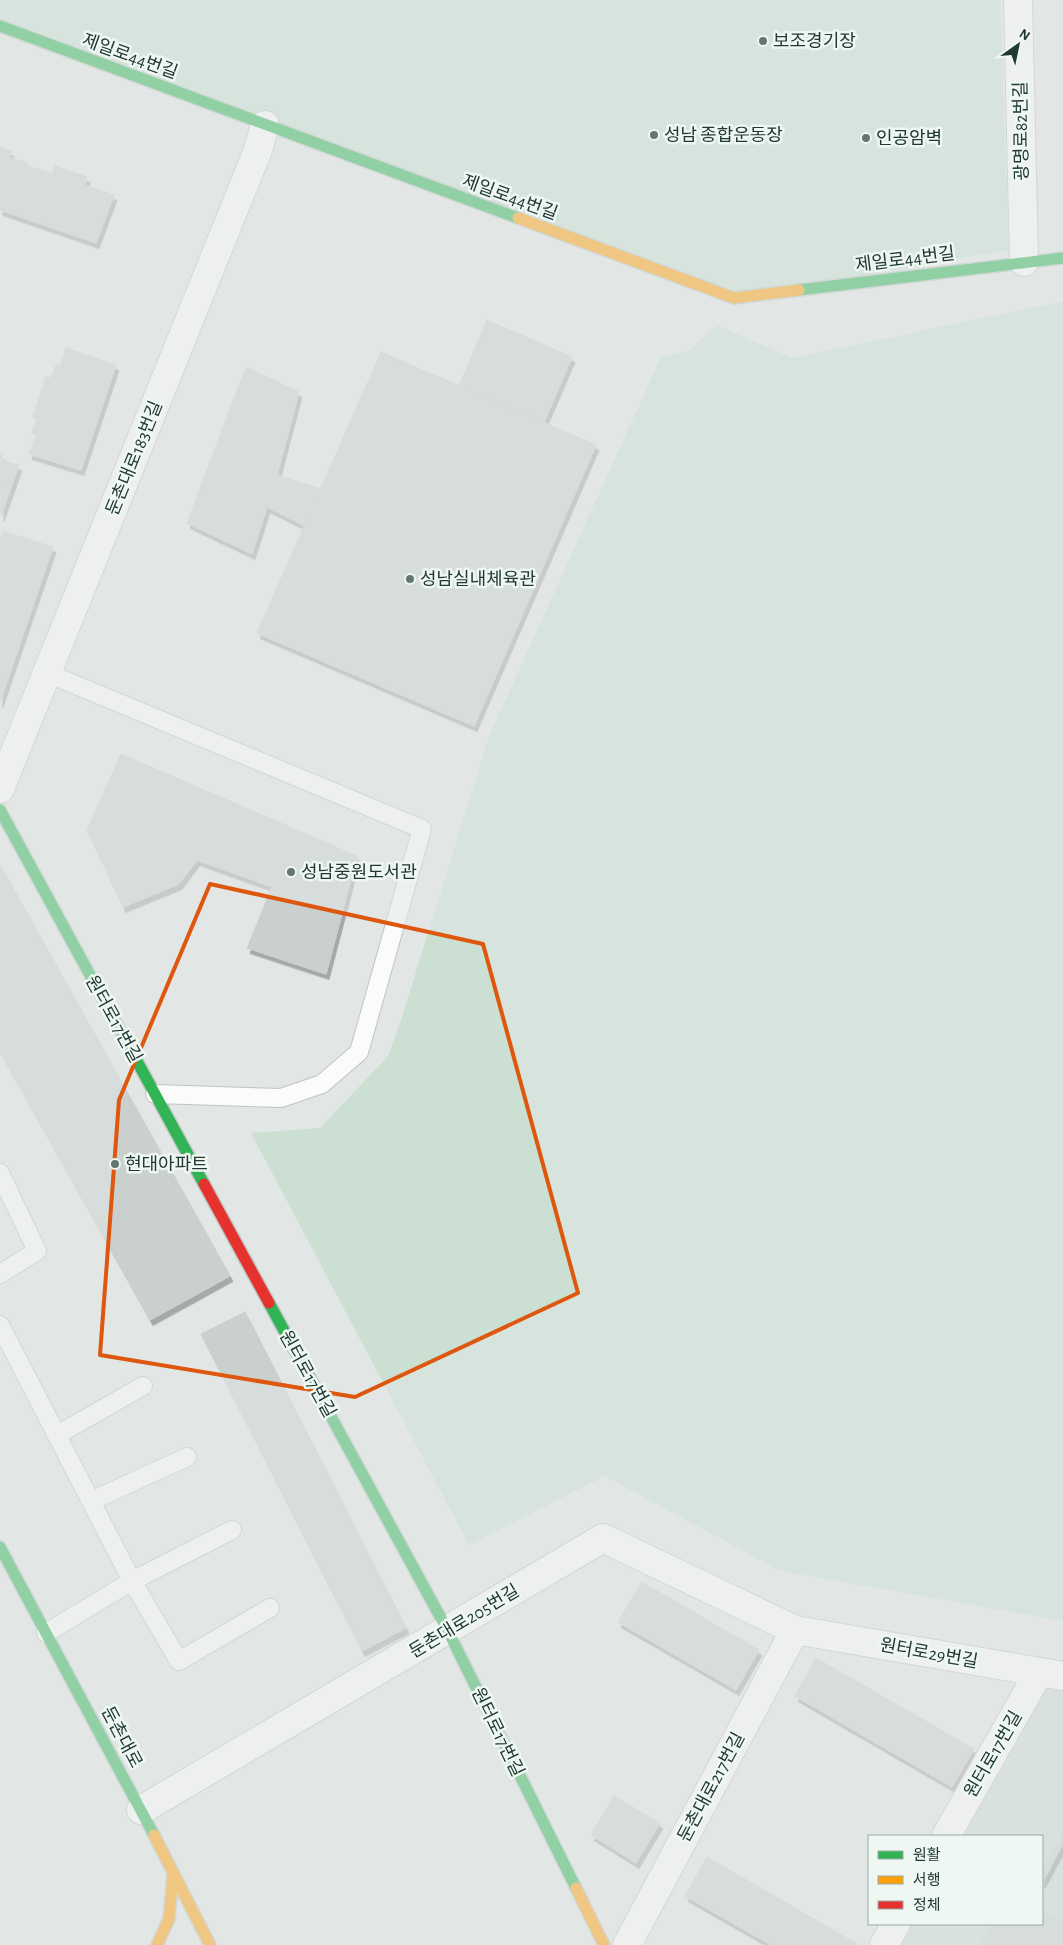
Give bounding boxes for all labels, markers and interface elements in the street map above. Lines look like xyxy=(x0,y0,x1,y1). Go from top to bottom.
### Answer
north arrow xyxy=(993,20,1043,70)
text: N xyxy=(1017,26,1032,43)
street label: 제일로44번길 xyxy=(80,29,180,83)
place label: 보조경기장 xyxy=(773,31,856,51)
marker: 보조경기장 xyxy=(757,35,769,47)
street label: 광명로82번길 xyxy=(1011,81,1032,181)
place label: 성남 종합운동장 xyxy=(664,125,783,145)
marker: 성남 종합운동장 xyxy=(648,129,660,141)
place label: 인공암벽 xyxy=(876,129,942,148)
marker: 인공암벽 xyxy=(860,132,872,144)
street label: 제일로44번길 xyxy=(460,170,560,224)
street label: 제일로44번길 xyxy=(854,243,956,275)
street label: 둔촌대로183번길 xyxy=(103,398,166,518)
place label: 성남실내체육관 xyxy=(420,569,536,589)
marker: 성남실내체육관 xyxy=(404,573,416,585)
place label: 성남중원도서관 xyxy=(301,863,417,882)
marker: 성남중원도서관 xyxy=(285,866,297,878)
street label: 원터로17번길 xyxy=(82,972,146,1066)
place label: 현대아파트 xyxy=(125,1155,208,1174)
marker: 현대아파트 xyxy=(109,1158,121,1170)
street label: 원터로17번길 xyxy=(276,1327,340,1421)
street label: 둔촌대로205번길 xyxy=(406,1581,523,1662)
street label: 원터로29번길 xyxy=(878,1635,980,1671)
street label: 원터로17번길 xyxy=(468,1684,528,1780)
street label: 둔촌대로 xyxy=(98,1704,145,1771)
street label: 원터로17번길 xyxy=(960,1707,1026,1801)
street label: 둔촌대로217번길 xyxy=(675,1729,748,1845)
legend xyxy=(868,1835,1043,1925)
text: 원활 xyxy=(913,1847,941,1863)
text: 서행 xyxy=(913,1872,941,1888)
text: 정체 xyxy=(913,1897,941,1913)

